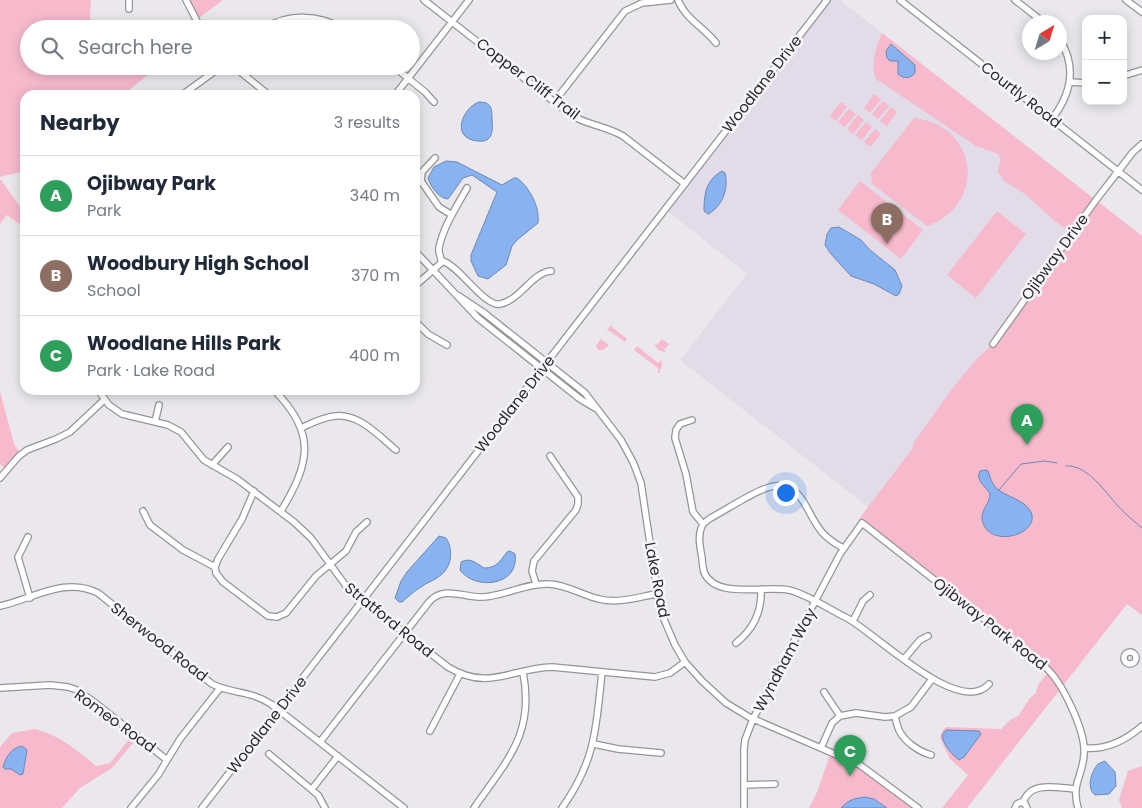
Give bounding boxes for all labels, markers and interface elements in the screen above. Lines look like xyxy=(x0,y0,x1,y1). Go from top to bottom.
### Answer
north arrow xyxy=(1022,15,1067,60)
map controls xyxy=(1082,15,1127,105)
button: + xyxy=(1082,15,1127,60)
search box xyxy=(20,20,420,75)
street label: Woodlane Drive xyxy=(717,31,806,137)
street label: Copper Cliff Trail xyxy=(472,33,584,124)
icon: search xyxy=(38,34,66,62)
text: Search here xyxy=(78,34,192,61)
street label: Courtly Road xyxy=(977,56,1066,133)
button: − xyxy=(1082,60,1127,105)
text: Nearby xyxy=(40,108,120,137)
text: 3 results xyxy=(334,111,400,134)
text: Ojibway Park xyxy=(87,170,216,197)
text: A xyxy=(50,184,62,207)
text: 340 m xyxy=(350,184,400,207)
text: Park xyxy=(87,199,121,222)
pin: B xyxy=(871,203,903,244)
street label: Ojibway Drive xyxy=(1016,209,1093,304)
text: Woodbury High School xyxy=(87,250,309,277)
text: B xyxy=(51,264,61,287)
text: 370 m xyxy=(351,264,400,287)
text: School xyxy=(87,279,141,302)
text: Woodlane Hills Park xyxy=(87,330,281,357)
text: C xyxy=(50,344,62,367)
text: 400 m xyxy=(349,344,400,367)
street label: Woodlane Drive xyxy=(470,351,559,457)
text: Park · Lake Road xyxy=(87,359,215,382)
pin: A xyxy=(1011,404,1043,445)
your location xyxy=(773,480,799,506)
street label: Lake Road xyxy=(640,540,675,620)
street label: Ojibway Park Road xyxy=(929,572,1052,675)
street label: Stratford Road xyxy=(340,577,438,662)
street label: Sherwood Road xyxy=(106,597,212,686)
street label: Wyndham Way xyxy=(748,603,821,716)
street label: Woodlane Drive xyxy=(222,672,311,778)
street label: Romeo Road xyxy=(70,684,160,757)
pin: C xyxy=(834,735,866,776)

